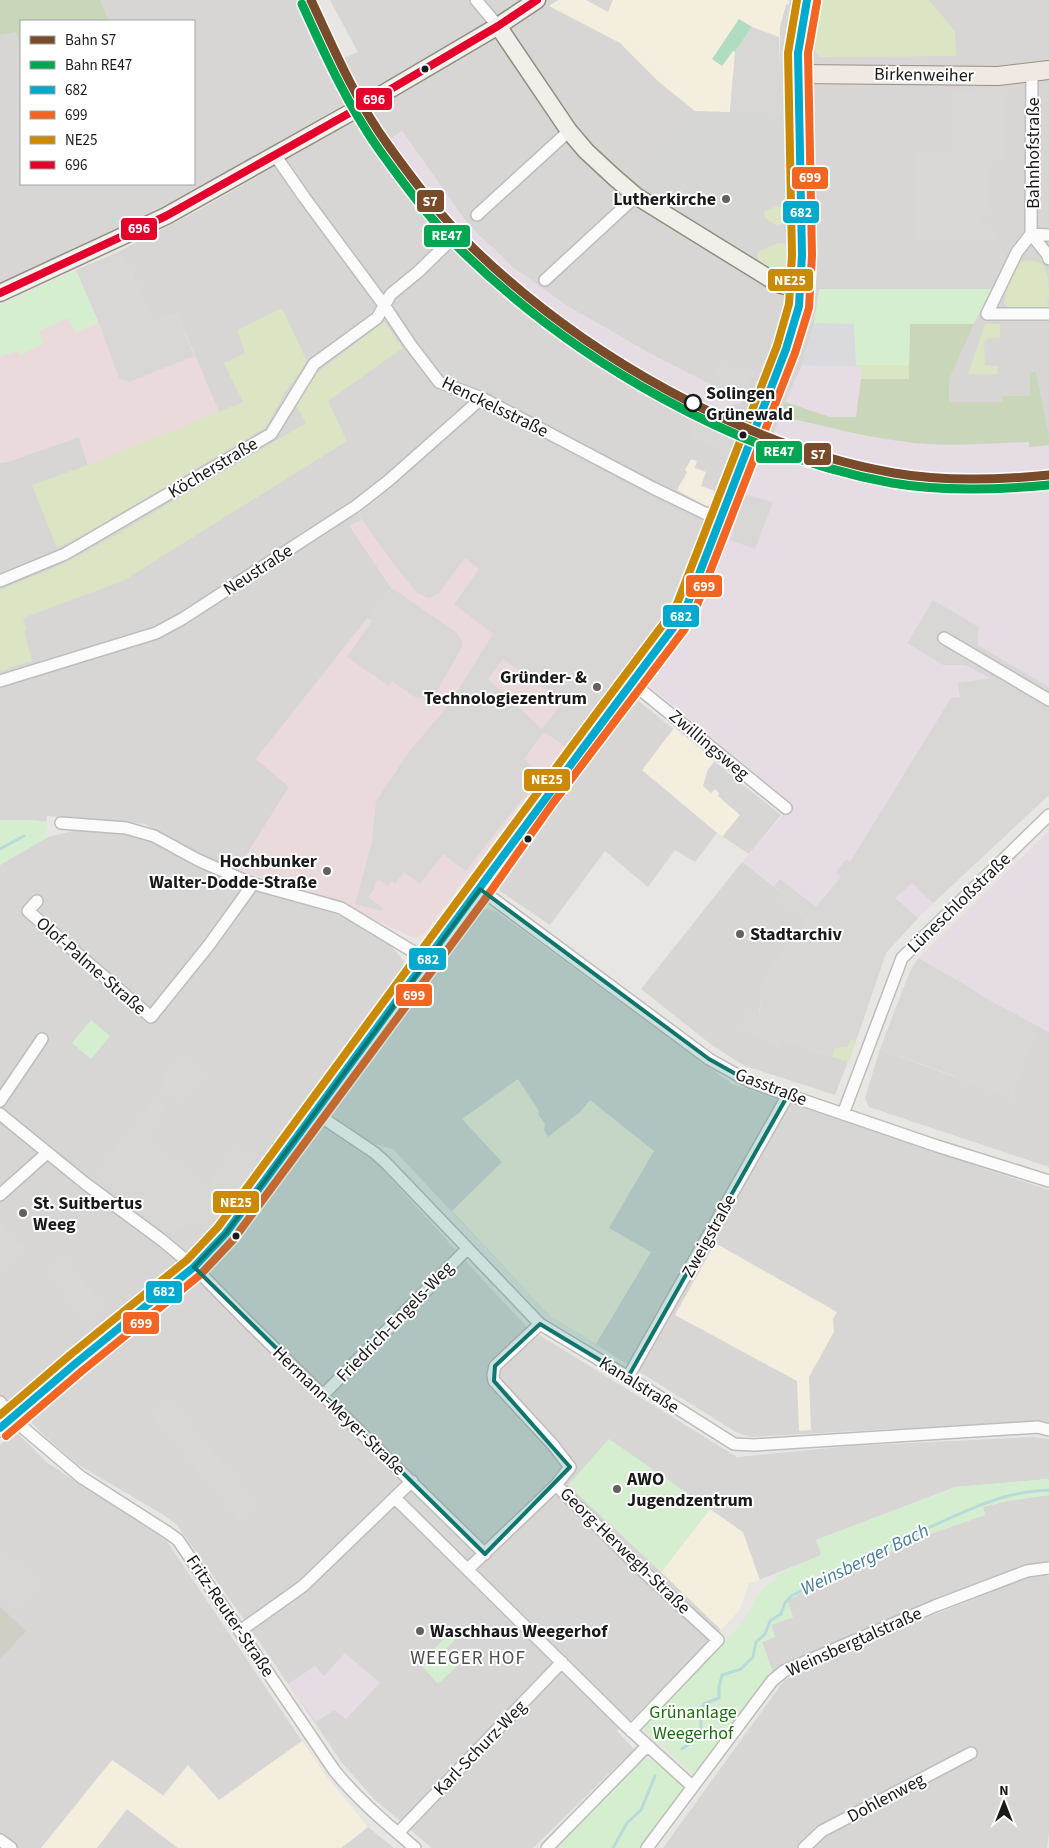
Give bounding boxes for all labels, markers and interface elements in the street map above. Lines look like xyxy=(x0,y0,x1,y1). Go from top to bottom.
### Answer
legend xyxy=(20,20,195,185)
text: Bahn S7 xyxy=(65,30,116,51)
text: Bahn RE47 xyxy=(65,55,132,76)
street label: Birkenweiher xyxy=(874,62,975,88)
unlabelled marker xyxy=(420,64,430,74)
text: 682 xyxy=(65,80,87,101)
line badge: 696 xyxy=(355,87,393,111)
text: 696 xyxy=(363,90,385,110)
street label: Bahnhofstraße xyxy=(1021,97,1046,209)
text: 699 xyxy=(65,105,87,126)
text: NE25 xyxy=(65,130,98,151)
text: 696 xyxy=(65,155,87,176)
line badge: 699 xyxy=(791,166,829,190)
text: 699 xyxy=(799,168,821,188)
place label: Lutherkirche xyxy=(613,187,716,212)
line badge: S7 xyxy=(416,189,445,213)
text: S7 xyxy=(422,192,438,212)
marker: Lutherkirche xyxy=(720,193,732,205)
line badge: 682 xyxy=(782,200,820,224)
text: 682 xyxy=(790,203,812,223)
line badge: 696 xyxy=(120,217,158,241)
text: 696 xyxy=(128,219,150,239)
line badge: RE47 xyxy=(423,224,471,248)
text: RE47 xyxy=(431,226,463,246)
line badge: NE25 xyxy=(767,268,814,292)
text: NE25 xyxy=(774,271,806,291)
street label: Henckelsstraße xyxy=(437,370,553,444)
place label: Solingen Grünewald xyxy=(706,381,793,427)
marker: Solingen Grünewald xyxy=(684,394,702,412)
unlabelled marker xyxy=(738,430,748,440)
street label: Köcherstraße xyxy=(163,431,263,505)
line badge: RE47 xyxy=(755,440,803,464)
text: RE47 xyxy=(763,442,795,462)
line badge: S7 xyxy=(803,442,832,466)
text: S7 xyxy=(810,445,826,465)
street label: Neustraße xyxy=(219,538,297,602)
line badge: 699 xyxy=(685,574,723,598)
text: 699 xyxy=(693,577,715,597)
line badge: 682 xyxy=(662,604,700,628)
text: 682 xyxy=(670,607,692,627)
place label: Gründer- & Technologiezentrum xyxy=(424,665,587,711)
marker: Gründer- & Technologiezentrum xyxy=(591,681,603,693)
street label: Zwillingsweg xyxy=(664,704,754,786)
line badge: NE25 xyxy=(523,768,571,792)
text: NE25 xyxy=(531,770,563,790)
unlabelled marker xyxy=(523,834,533,844)
street label: Lüneschloßstraße xyxy=(902,847,1016,959)
place label: Hochbunker Walter-Dodde-Straße xyxy=(149,849,318,895)
marker: Hochbunker Walter-Dodde-Straße xyxy=(321,865,333,877)
street label: Olof-Palme-Straße xyxy=(30,911,152,1021)
place label: Stadtarchiv xyxy=(750,922,842,947)
marker: Stadtarchiv xyxy=(734,928,746,940)
line badge: 682 xyxy=(408,947,447,971)
text: 682 xyxy=(417,950,439,970)
line badge: 699 xyxy=(395,983,433,1007)
text: 699 xyxy=(403,986,425,1006)
street label: Gasstraße xyxy=(731,1062,811,1112)
line badge: NE25 xyxy=(212,1190,260,1214)
street label: Zweigstraße xyxy=(676,1190,742,1282)
place label: St. Suitbertus Weeg xyxy=(33,1191,142,1237)
text: NE25 xyxy=(220,1193,252,1213)
marker: St. Suitbertus Weeg xyxy=(17,1207,29,1219)
unlabelled marker xyxy=(231,1231,241,1241)
street label: Friedrich-Engels-Weg xyxy=(331,1256,459,1388)
line badge: 682 xyxy=(145,1280,183,1304)
text: 682 xyxy=(153,1282,175,1302)
line badge: 699 xyxy=(122,1311,160,1335)
text: 699 xyxy=(130,1314,152,1334)
street label: Hermann-Meyer-Straße xyxy=(267,1341,411,1481)
street label: Kanalstraße xyxy=(594,1350,684,1420)
place label: AWO Jugendzentrum xyxy=(626,1467,753,1513)
street label: Georg-Herwegh-Straße xyxy=(554,1482,696,1620)
marker: AWO Jugendzentrum xyxy=(611,1483,623,1495)
water label: Weinsberger Bach xyxy=(796,1517,934,1603)
street label: Fritz-Reuter-Straße xyxy=(180,1550,280,1682)
street label: Weinsbergtalstraße xyxy=(782,1601,926,1683)
place label: Waschhaus Weegerhof xyxy=(430,1619,608,1644)
marker: Waschhaus Weegerhof xyxy=(414,1625,426,1637)
district label: WEEGER HOF xyxy=(410,1645,526,1672)
street label: Karl-Schurz-Weg xyxy=(428,1695,532,1801)
park label: Grünanlage Weegerhof xyxy=(649,1700,737,1746)
street label: Dohlenweg xyxy=(843,1767,929,1829)
north arrow xyxy=(979,1778,1029,1828)
text: N xyxy=(999,1781,1009,1801)

